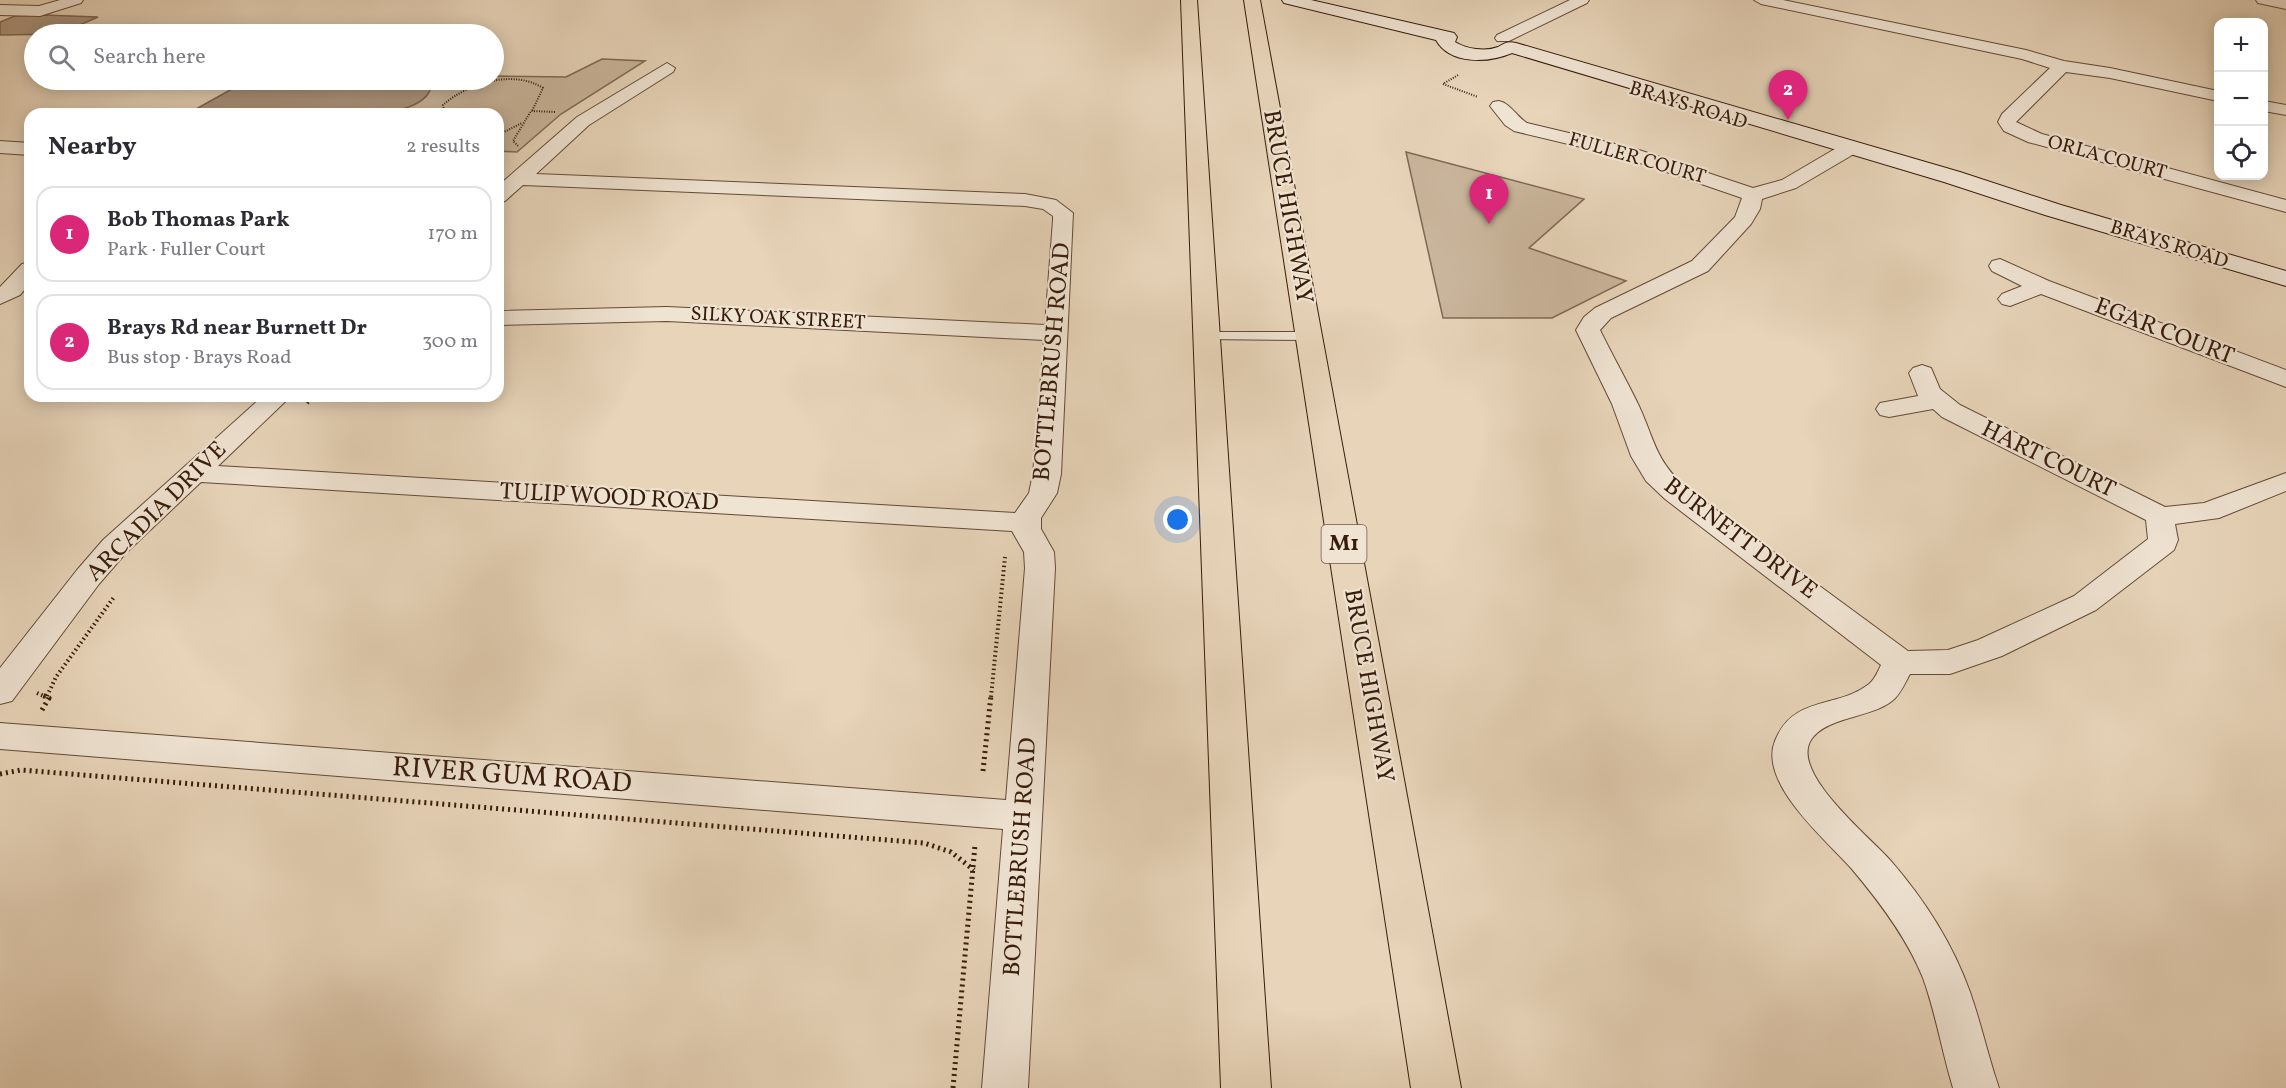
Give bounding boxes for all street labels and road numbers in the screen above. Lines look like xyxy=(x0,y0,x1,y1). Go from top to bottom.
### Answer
street label: BRAYS ROAD xyxy=(1625,75,1751,137)
street label: BRUCE HIGHWAY xyxy=(1253,107,1321,307)
street label: FULLER COURT xyxy=(1565,126,1709,192)
street label: ORLA COURT xyxy=(2044,129,2170,187)
street label: BRAYS ROAD xyxy=(2106,214,2232,276)
street label: BOTTLEBRUSH ROAD xyxy=(1026,241,1080,483)
street label: EGAR COURT xyxy=(2089,290,2239,374)
street label: SILKY OAK STREET xyxy=(690,300,866,338)
street label: HART COURT xyxy=(1975,413,2121,507)
street label: ARCADIA DRIVE xyxy=(79,434,235,590)
street label: BURNETT DRIVE xyxy=(1656,470,1824,608)
street label: TULIP WOOD ROAD xyxy=(499,475,719,521)
road number: M1 xyxy=(1322,525,1366,563)
street label: BRUCE HIGHWAY xyxy=(1334,586,1402,786)
street label: BOTTLEBRUSH ROAD xyxy=(996,737,1046,977)
street label: RIVER GUM ROAD xyxy=(391,748,633,804)

